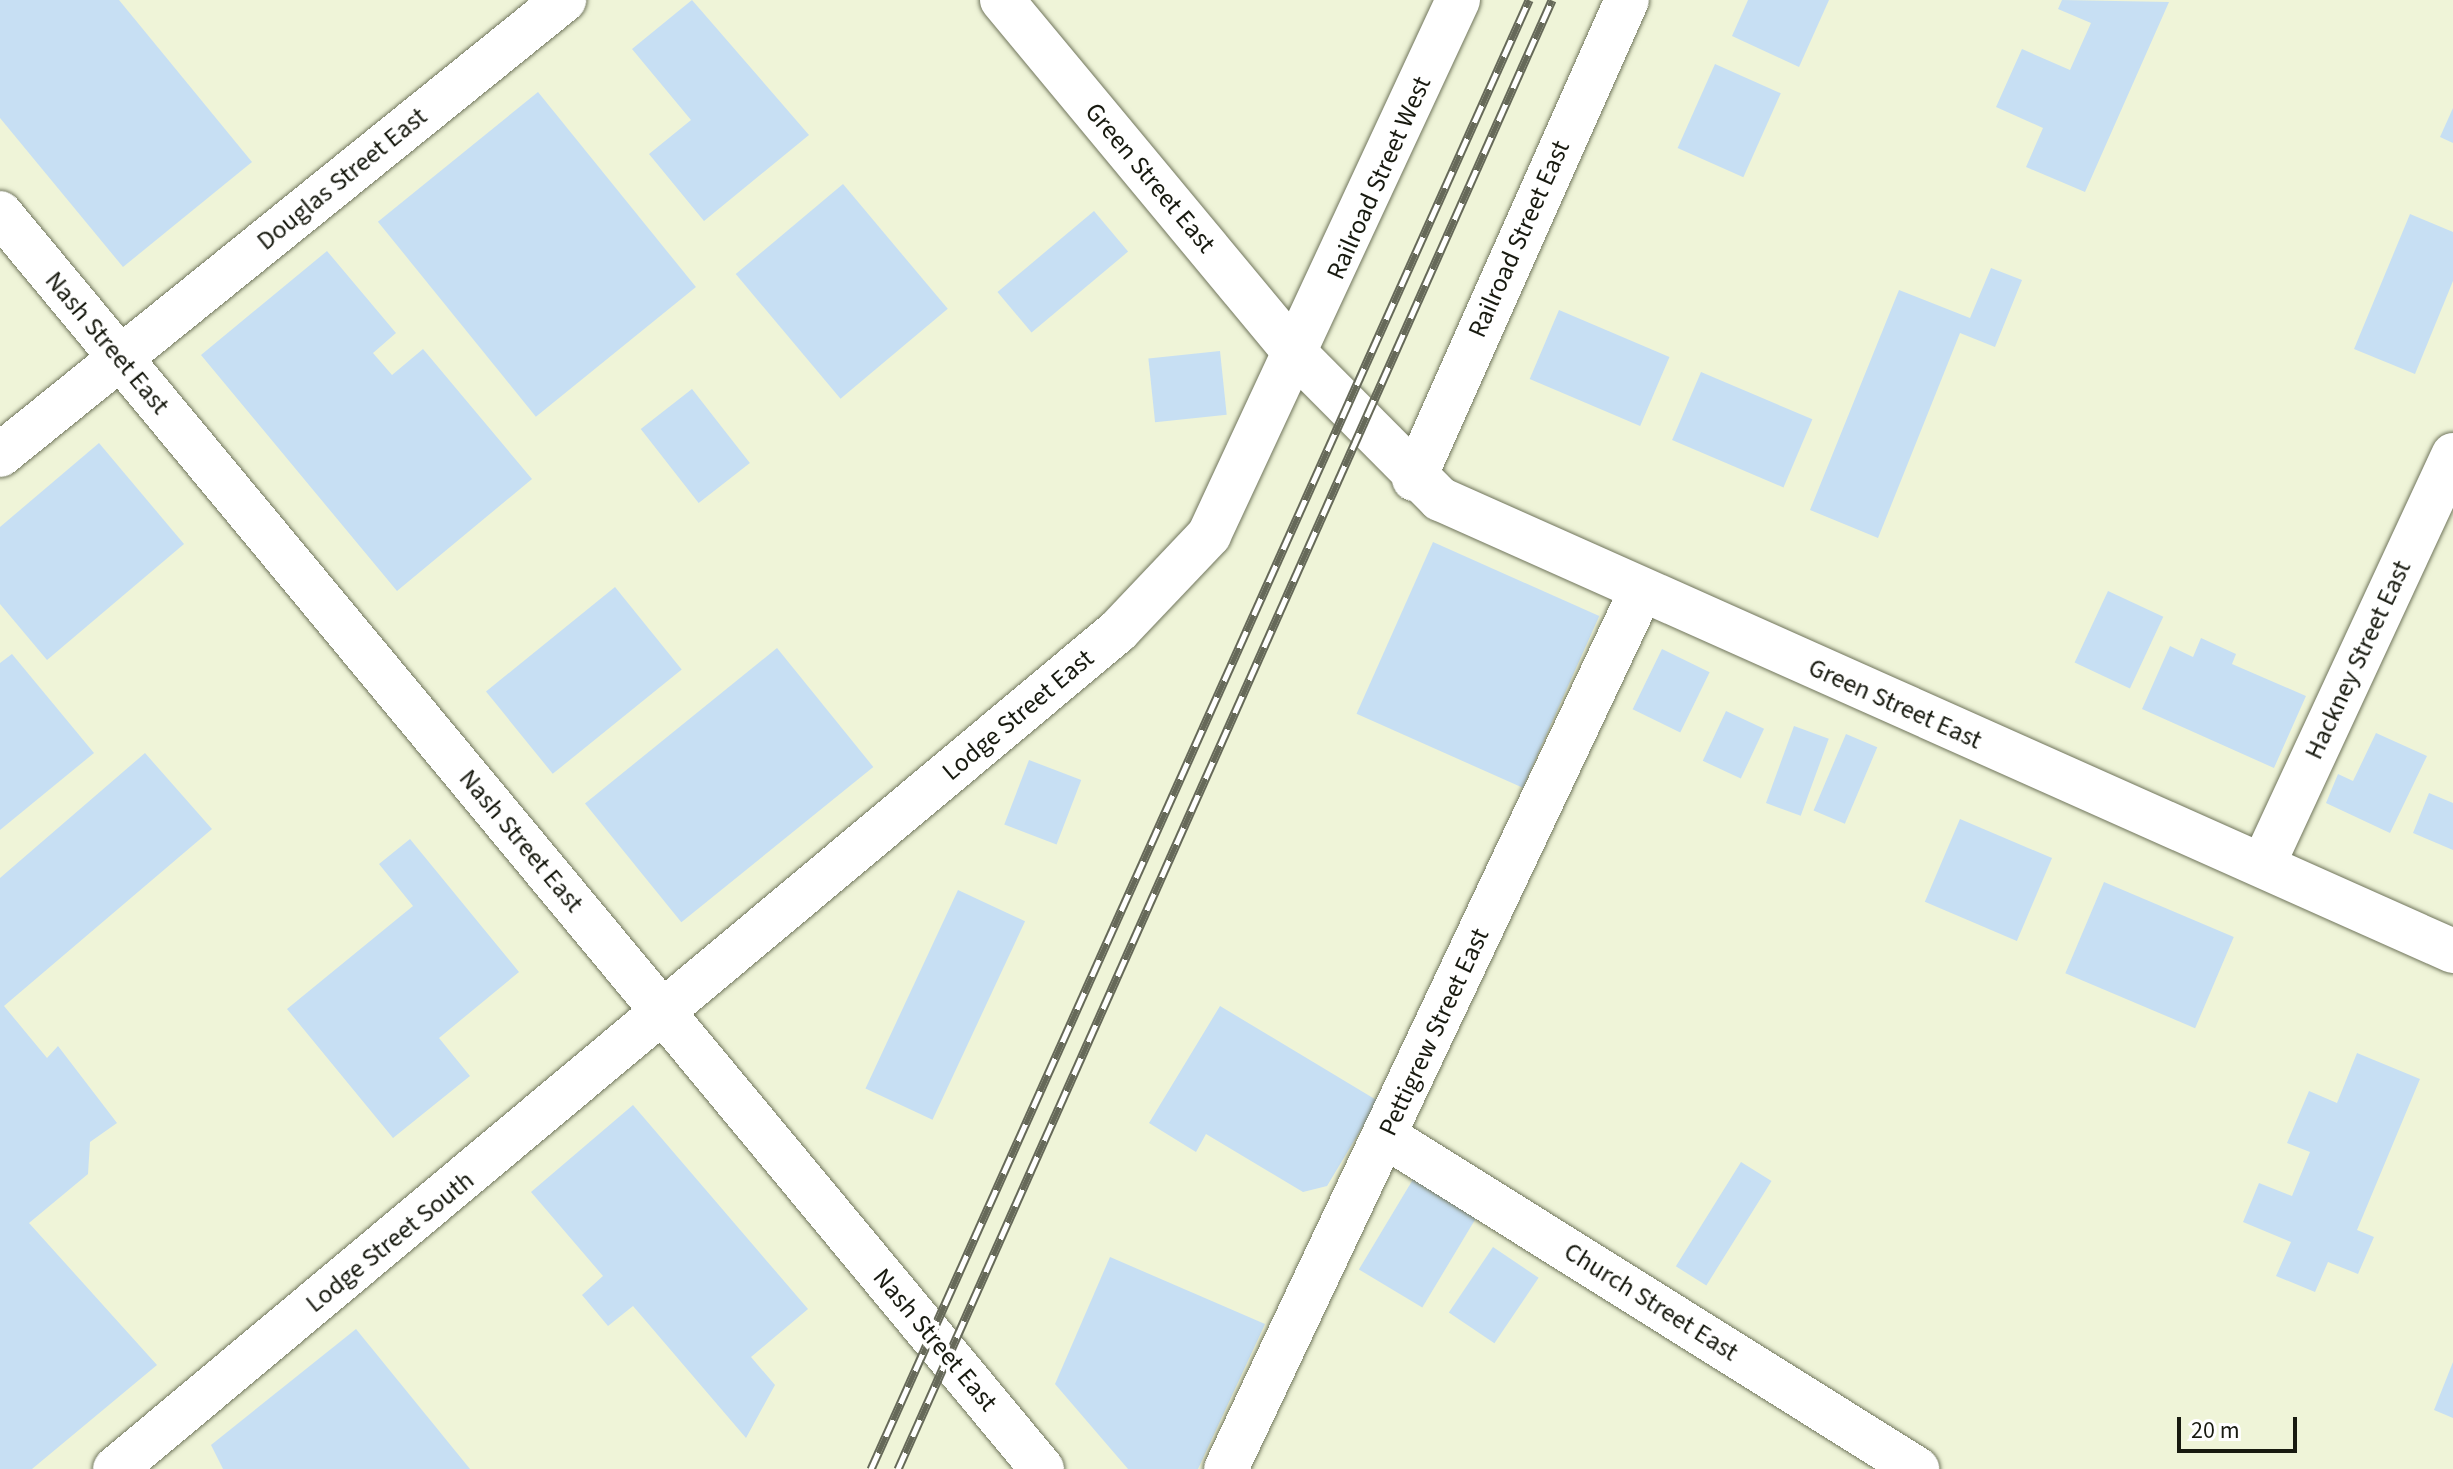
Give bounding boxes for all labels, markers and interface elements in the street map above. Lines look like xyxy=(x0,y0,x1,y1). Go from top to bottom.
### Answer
street label: Railroad Street West xyxy=(1320,72,1438,284)
street label: Green Street East xyxy=(1078,97,1222,259)
street label: Douglas Street East xyxy=(251,101,433,257)
street label: Railroad Street East xyxy=(1462,136,1576,342)
street label: Nash Street East xyxy=(38,265,176,421)
street label: Hackney Street East xyxy=(2298,556,2418,764)
street label: Lodge Street East xyxy=(936,643,1100,787)
street label: Green Street East xyxy=(1804,652,1986,756)
street label: Nash Street East xyxy=(452,763,590,919)
street label: Pettigrew Street East xyxy=(1372,923,1496,1141)
street label: Lodge Street South xyxy=(300,1165,480,1319)
street label: Church Street East xyxy=(1558,1236,1744,1368)
street label: Nash Street East xyxy=(866,1262,1004,1418)
scale bar xyxy=(2181,1401,2301,1451)
text: 20 m xyxy=(2191,1413,2240,1448)

